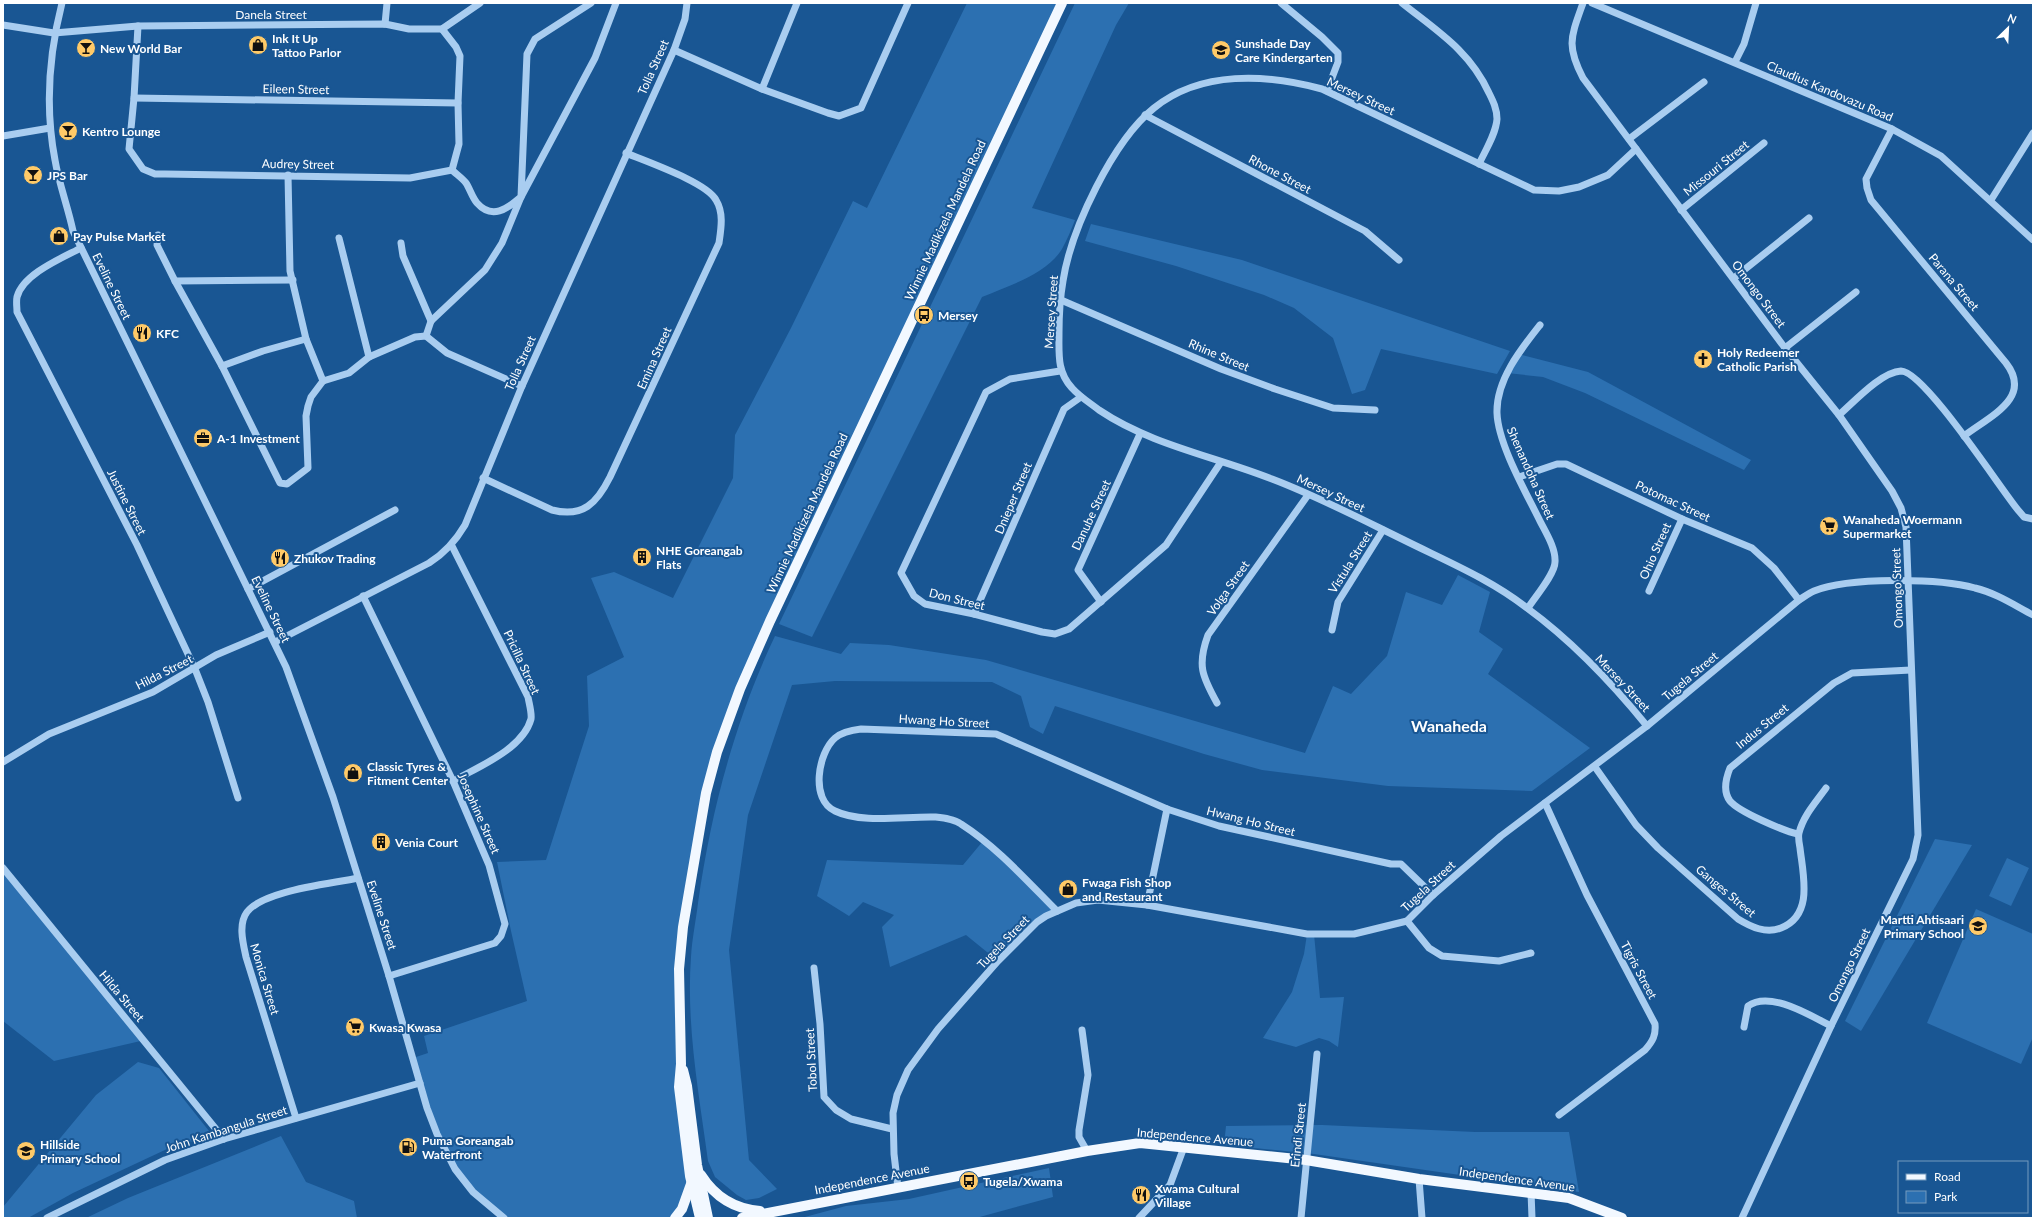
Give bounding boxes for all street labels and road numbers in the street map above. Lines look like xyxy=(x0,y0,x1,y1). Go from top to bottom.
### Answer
street label: Danela Street xyxy=(235,7,307,22)
street label: Tolla Street xyxy=(634,36,672,97)
street label: Claudius Kandovazu Road xyxy=(1765,58,1895,124)
street label: Mersey Street xyxy=(1324,74,1398,119)
street label: Eileen Street xyxy=(263,81,330,97)
street label: Winnie Madikizela Mandela Road xyxy=(901,137,989,303)
street label: Missouri Street xyxy=(1680,137,1752,199)
street label: Rhone Street xyxy=(1246,151,1314,197)
street label: Audrey Street xyxy=(262,156,335,172)
street label: Eveline Street xyxy=(89,250,135,322)
street label: Parana Street xyxy=(1926,250,1983,314)
street label: Omongo Street xyxy=(1729,257,1790,331)
street label: Mersey Street xyxy=(1041,274,1061,349)
street label: Emina Street xyxy=(634,324,675,392)
street label: Tolla Street xyxy=(501,332,539,393)
street label: Rhine Street xyxy=(1186,335,1252,375)
street label: Shenandoha Street xyxy=(1504,424,1558,522)
street label: Winnie Madikizela Mandela Road xyxy=(763,430,851,596)
street label: Dnieper Street xyxy=(991,459,1035,536)
street label: Justine Street xyxy=(104,467,150,538)
street label: Mersey Street xyxy=(1294,471,1368,516)
street label: Danube Street xyxy=(1068,477,1114,553)
street label: Potomac Street xyxy=(1633,477,1713,525)
street label: Ohio Street xyxy=(1636,520,1674,582)
street label: Vistula Street xyxy=(1325,527,1375,596)
street label: Omongo Street xyxy=(1888,547,1906,628)
street label: Volga Street xyxy=(1204,557,1253,618)
street label: Eveline Street xyxy=(248,573,294,645)
street label: Don Street xyxy=(927,585,987,613)
street label: Pricilla Street xyxy=(501,627,544,697)
street label: Tugela Street xyxy=(1659,648,1722,704)
street label: Hilda Street xyxy=(133,651,196,693)
street label: Mersey Street xyxy=(1592,651,1654,716)
street label: Indus Street xyxy=(1733,700,1792,752)
street label: Hwang Ho Street xyxy=(898,711,990,731)
street label: Josephine Street xyxy=(454,770,504,857)
street label: Hwang Ho Street xyxy=(1205,803,1298,839)
street label: Tugela Street xyxy=(1398,857,1459,915)
street label: Ganges Street xyxy=(1693,862,1760,921)
street label: Eveline Street xyxy=(364,878,401,952)
street label: Tugela Street xyxy=(974,912,1033,972)
street label: Omongo Street xyxy=(1825,925,1874,1004)
street label: Tigris Street xyxy=(1618,939,1661,1002)
street label: Monica Street xyxy=(247,942,283,1017)
street label: Hilda Street xyxy=(96,967,148,1025)
street label: Tobol Street xyxy=(802,1027,820,1092)
street label: Erindi Street xyxy=(1287,1101,1309,1168)
street label: John Kambangula Street xyxy=(163,1102,290,1156)
street label: Independence Avenue xyxy=(1136,1124,1254,1150)
street label: Independence Avenue xyxy=(813,1160,931,1198)
street label: Independence Avenue xyxy=(1458,1163,1576,1195)

